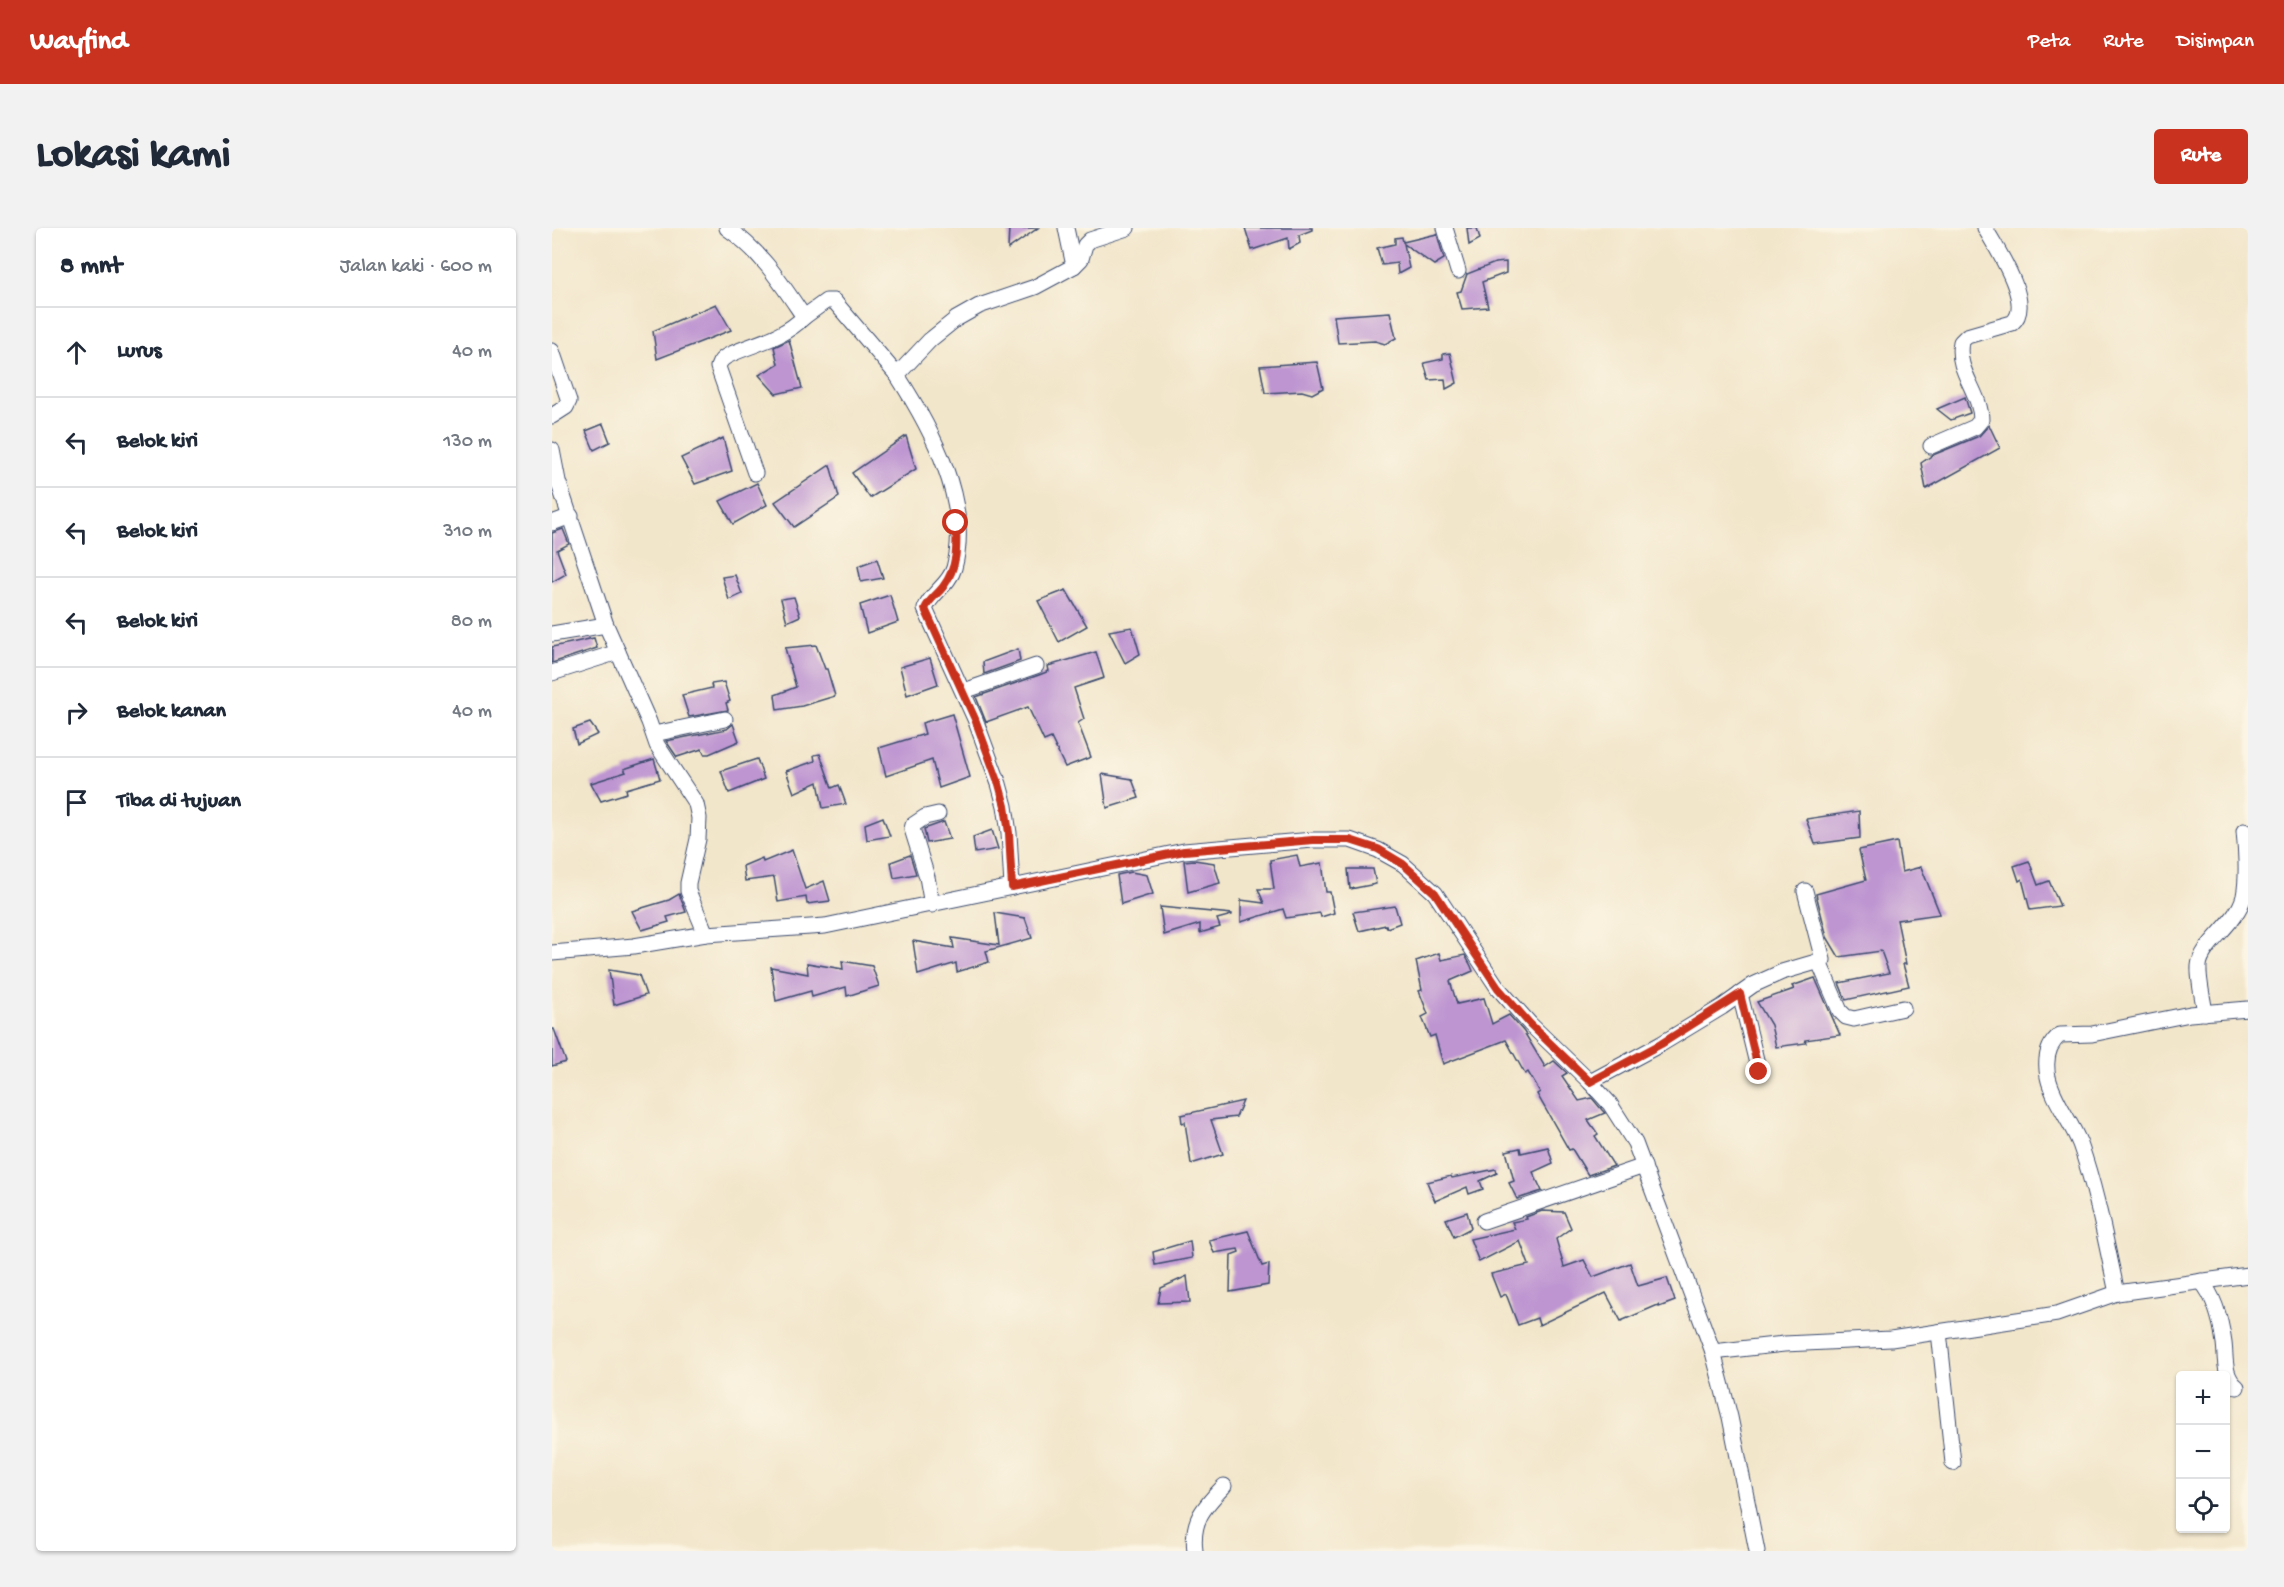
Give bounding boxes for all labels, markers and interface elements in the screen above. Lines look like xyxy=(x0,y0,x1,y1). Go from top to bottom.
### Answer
text: Wayfind xyxy=(30,26,127,59)
text: Peta xyxy=(2028,30,2070,55)
text: Rute xyxy=(2103,30,2144,55)
text: Disimpan xyxy=(2177,30,2254,55)
button: Rute xyxy=(2154,129,2248,184)
text: Lokasi kami xyxy=(36,132,231,181)
text: 8 mnt xyxy=(60,252,122,283)
text: Jalan kaki · 600 m xyxy=(340,256,492,279)
icon: ahead xyxy=(60,336,93,369)
text: Lurus xyxy=(117,339,162,365)
text: 40 m xyxy=(452,341,492,364)
icon: left xyxy=(60,426,93,459)
text: Belok kiri xyxy=(117,429,198,455)
text: 130 m xyxy=(443,431,492,454)
route start xyxy=(942,509,968,535)
icon: left xyxy=(60,516,93,549)
text: Belok kiri xyxy=(117,519,198,545)
text: 310 m xyxy=(443,521,492,544)
icon: left xyxy=(60,606,93,639)
text: Belok kiri xyxy=(117,609,198,635)
text: 80 m xyxy=(451,611,492,634)
icon: right xyxy=(60,696,93,729)
text: Belok kanan xyxy=(117,699,226,725)
text: 40 m xyxy=(452,701,492,724)
icon: arrive xyxy=(60,786,93,819)
text: Tiba di tujuan xyxy=(117,789,241,815)
route end xyxy=(1745,1058,1771,1084)
map controls xyxy=(2176,1371,2230,1533)
button: + xyxy=(2176,1371,2230,1425)
button: − xyxy=(2176,1425,2230,1479)
button: locate xyxy=(2176,1479,2230,1533)

